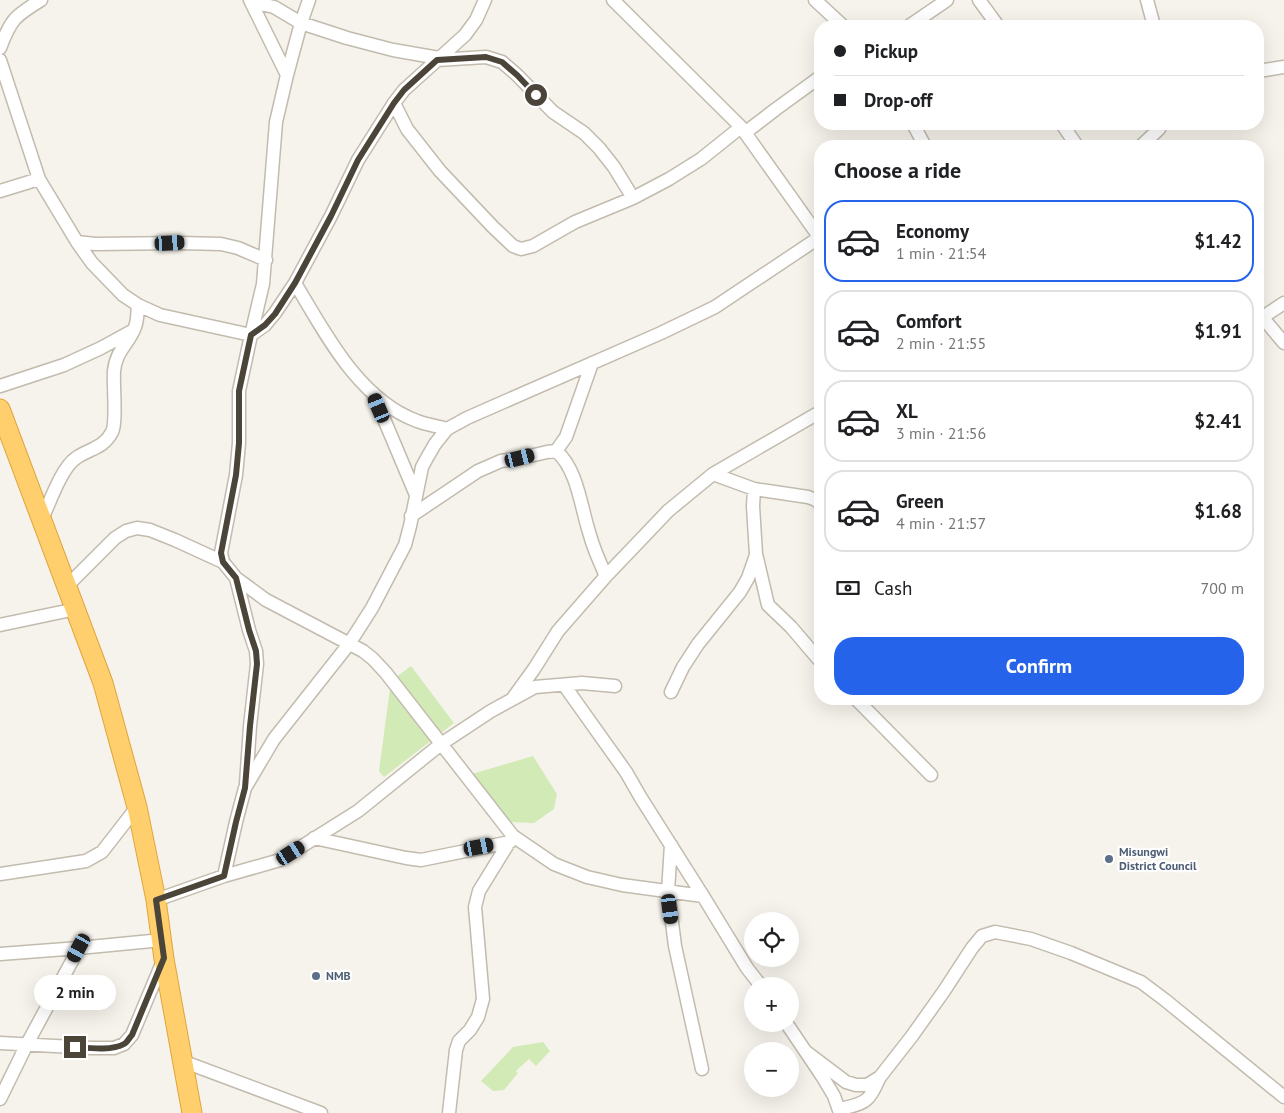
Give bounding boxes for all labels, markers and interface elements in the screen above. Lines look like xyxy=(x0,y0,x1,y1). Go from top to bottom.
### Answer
text: Pickup xyxy=(864,39,918,63)
route start xyxy=(525,84,547,106)
text: Drop-off xyxy=(864,88,932,112)
text: Choose a ride xyxy=(834,156,961,184)
icon: car xyxy=(836,219,881,264)
text: Economy xyxy=(896,219,969,243)
text: $1.42 xyxy=(1194,229,1242,253)
car xyxy=(154,235,185,251)
text: 1 min · 21:54 xyxy=(896,243,986,263)
icon: car xyxy=(836,309,881,354)
text: Comfort xyxy=(896,309,962,333)
text: $1.91 xyxy=(1194,319,1242,343)
text: 2 min · 21:55 xyxy=(896,333,986,353)
car xyxy=(366,391,391,425)
icon: car xyxy=(836,399,881,444)
text: XL xyxy=(896,399,918,423)
text: $2.41 xyxy=(1194,409,1242,433)
text: 3 min · 21:56 xyxy=(896,423,986,443)
car xyxy=(503,447,536,469)
icon: car xyxy=(836,489,881,534)
text: Green xyxy=(896,489,944,513)
text: $1.68 xyxy=(1194,499,1242,523)
text: 4 min · 21:57 xyxy=(896,513,986,533)
icon: cash xyxy=(834,574,862,602)
text: Cash xyxy=(874,576,912,600)
text: 700 m xyxy=(1201,578,1244,598)
button: Confirm xyxy=(834,637,1244,695)
car xyxy=(462,837,495,857)
car xyxy=(274,839,307,867)
place label: Misungwi District Council xyxy=(1119,844,1197,873)
marker: Misungwi District Council xyxy=(1103,853,1115,865)
car xyxy=(660,893,679,925)
map controls xyxy=(744,912,799,1097)
button: locate xyxy=(744,912,799,967)
car xyxy=(65,931,92,965)
place label: NMB xyxy=(326,968,351,983)
marker: NMB xyxy=(310,970,322,982)
callout: 2 min xyxy=(34,974,116,1010)
button: + xyxy=(744,977,799,1032)
text: 2 min xyxy=(55,982,95,1002)
route end xyxy=(64,1036,86,1058)
button: − xyxy=(744,1042,799,1097)

